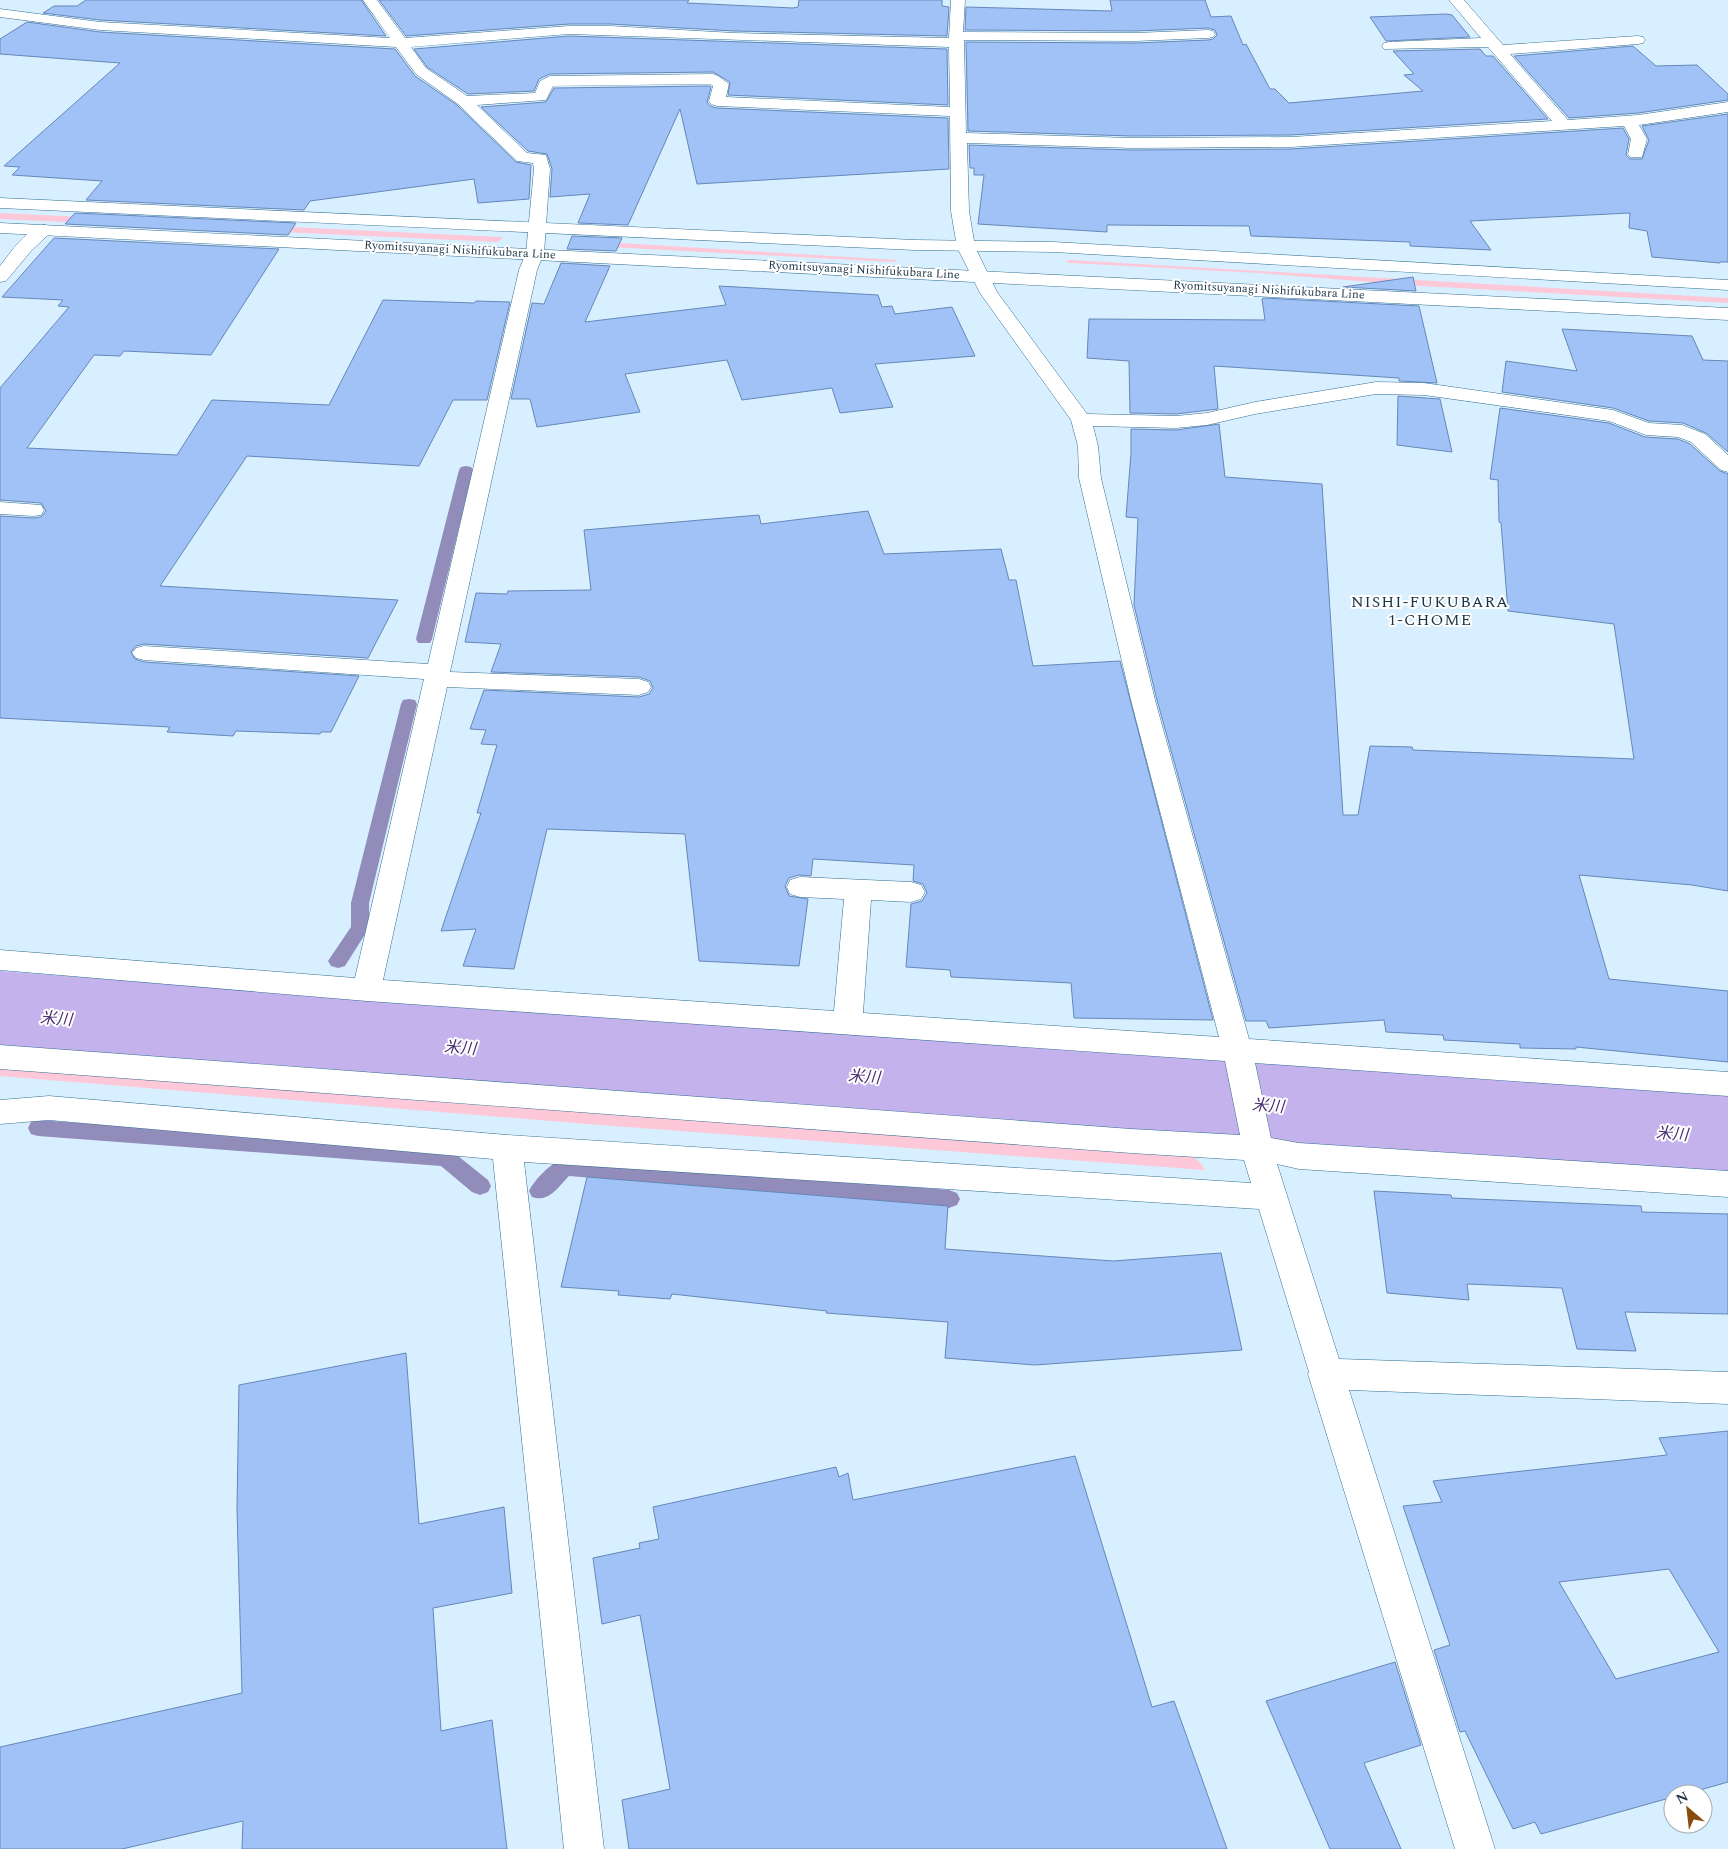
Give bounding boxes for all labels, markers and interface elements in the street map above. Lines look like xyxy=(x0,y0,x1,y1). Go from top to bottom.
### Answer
street label: Ryomitsuyanagi Nishifukubara Line xyxy=(364,235,557,265)
street label: Ryomitsuyanagi Nishifukubara Line xyxy=(768,255,961,285)
street label: Ryomitsuyanagi Nishifukubara Line xyxy=(1173,275,1366,305)
district label: NISHI-FUKUBARA 1-CHOME xyxy=(1351,590,1509,632)
water label: 米川 xyxy=(39,1006,75,1032)
water label: 米川 xyxy=(443,1035,479,1061)
water label: 米川 xyxy=(847,1064,883,1090)
water label: 米川 xyxy=(1251,1093,1287,1119)
water label: 米川 xyxy=(1655,1121,1691,1147)
north arrow xyxy=(1663,1784,1713,1834)
text: N xyxy=(1672,1786,1692,1810)

